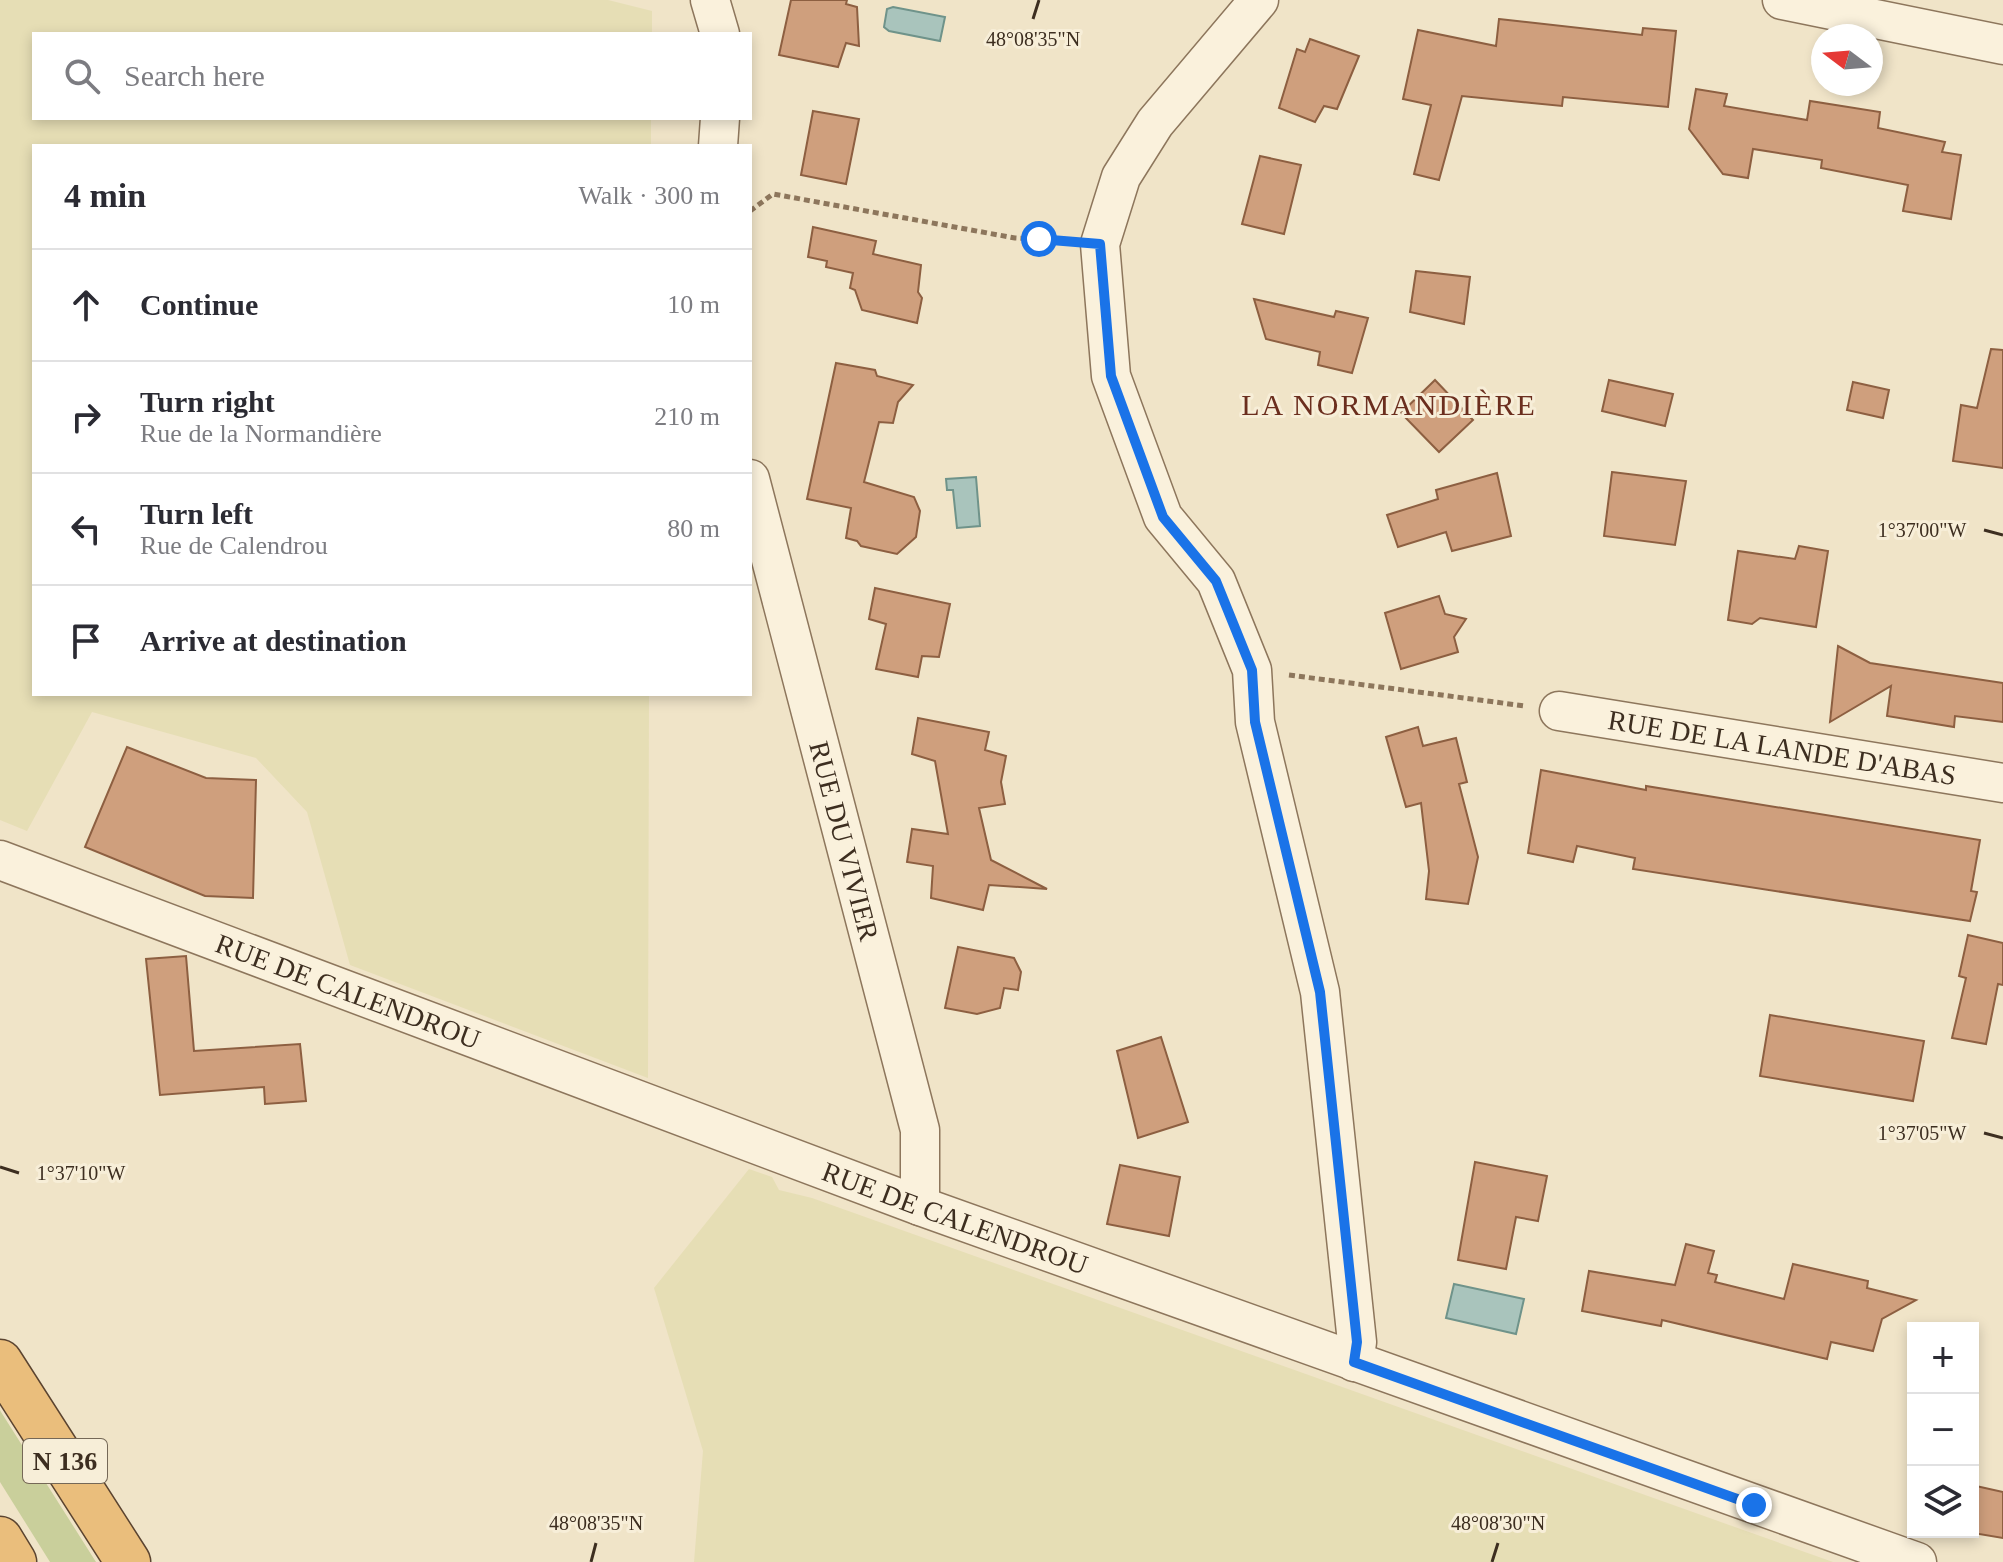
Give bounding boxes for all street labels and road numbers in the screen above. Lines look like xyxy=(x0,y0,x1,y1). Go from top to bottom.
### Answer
street label: RUE DE LA LANDE D'ABAS xyxy=(1606,704,1958,791)
street label: RUE DU VIVIER xyxy=(804,738,885,944)
street label: RUE DE CALENDROU xyxy=(212,927,485,1055)
street label: RUE DE CALENDROU xyxy=(818,1155,1092,1280)
road number: N 136 xyxy=(23,1439,107,1483)

